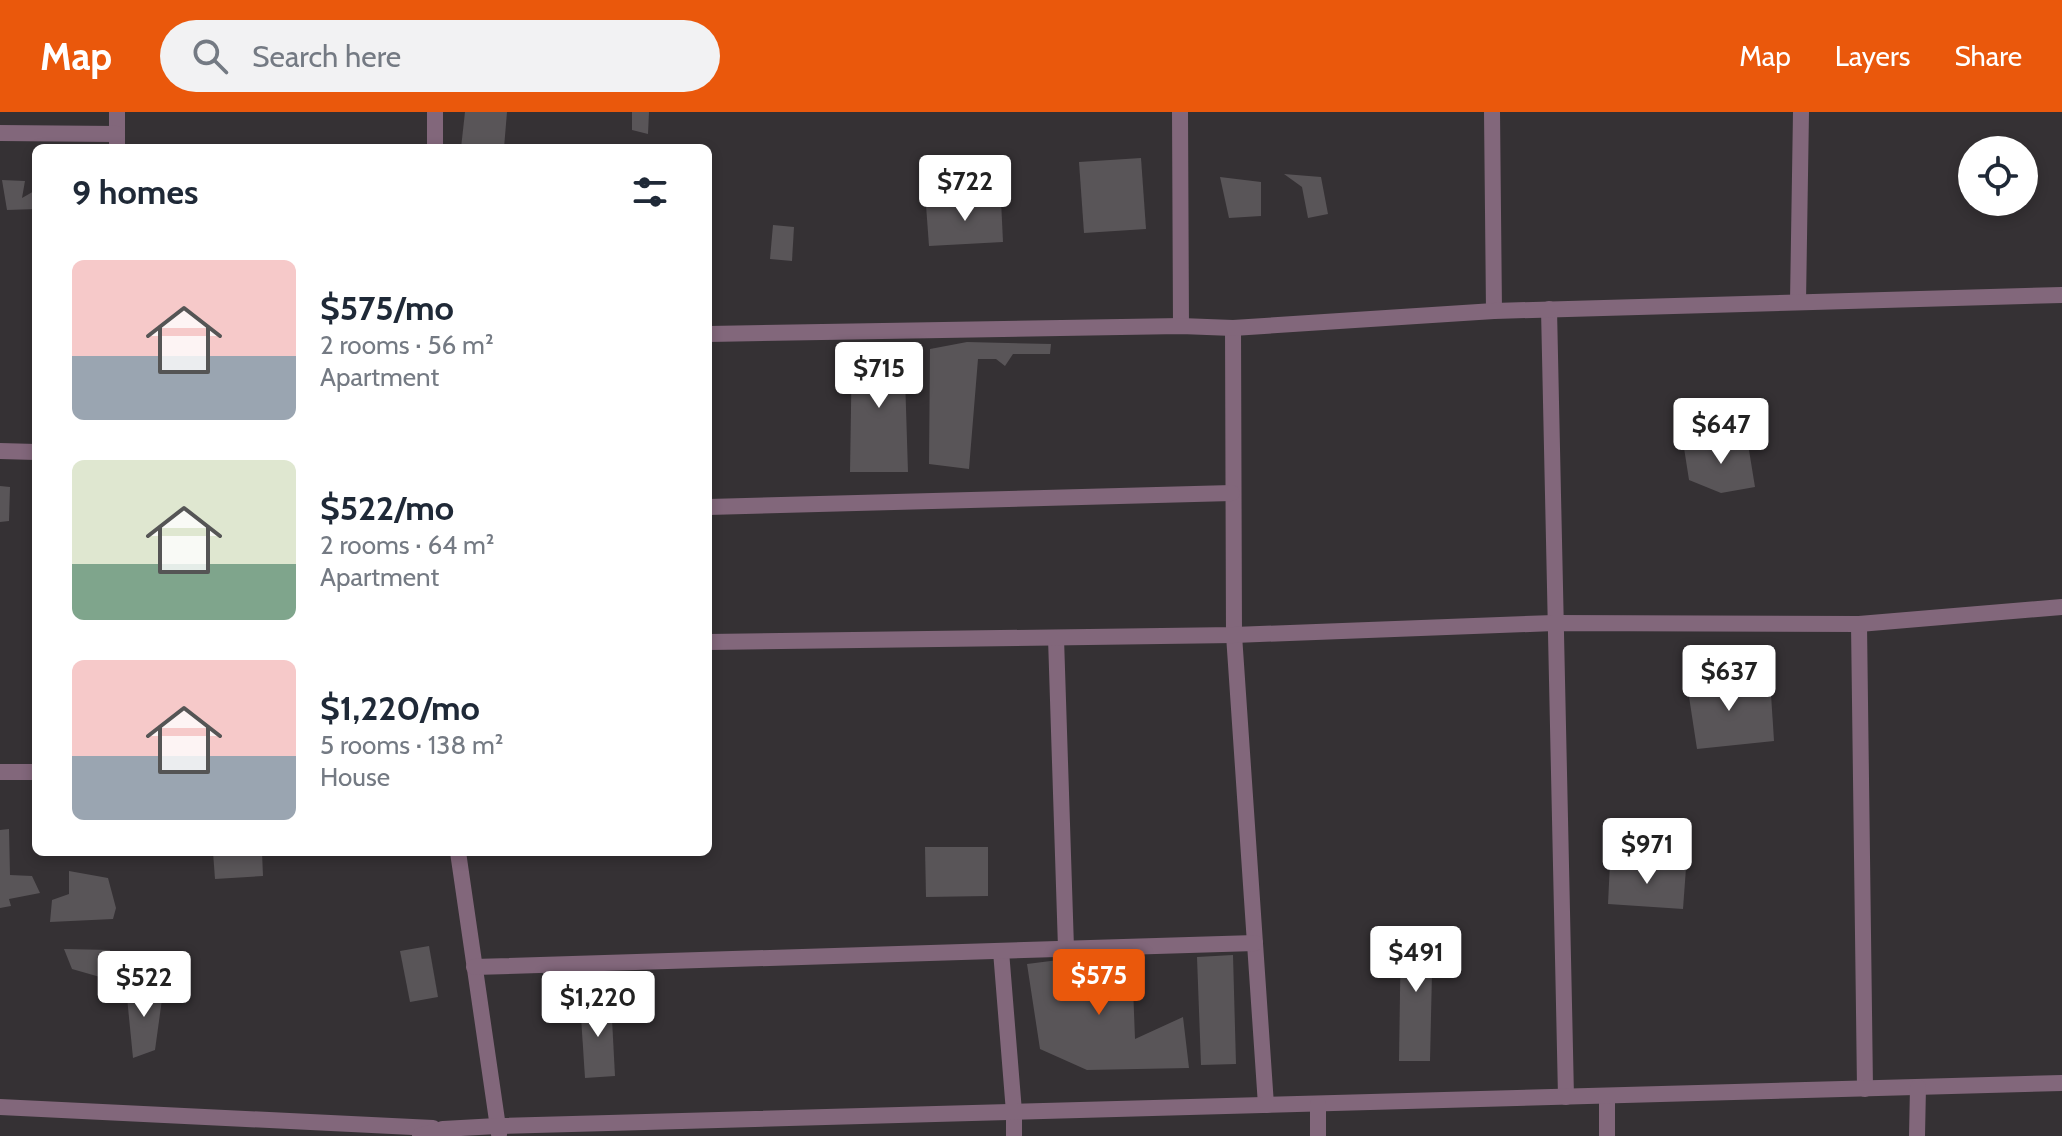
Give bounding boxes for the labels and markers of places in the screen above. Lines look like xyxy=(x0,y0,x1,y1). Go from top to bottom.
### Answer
pin: $722 xyxy=(918,155,1012,223)
pin: $715 xyxy=(832,342,926,410)
pin: $647 xyxy=(1674,398,1768,466)
pin: $637 xyxy=(1682,645,1776,713)
pin: $971 xyxy=(1600,818,1694,886)
pin: $491 xyxy=(1369,926,1463,994)
pin: $575 xyxy=(1052,949,1146,1017)
pin: $522 xyxy=(97,951,191,1019)
pin: $1,220 xyxy=(533,971,663,1039)

